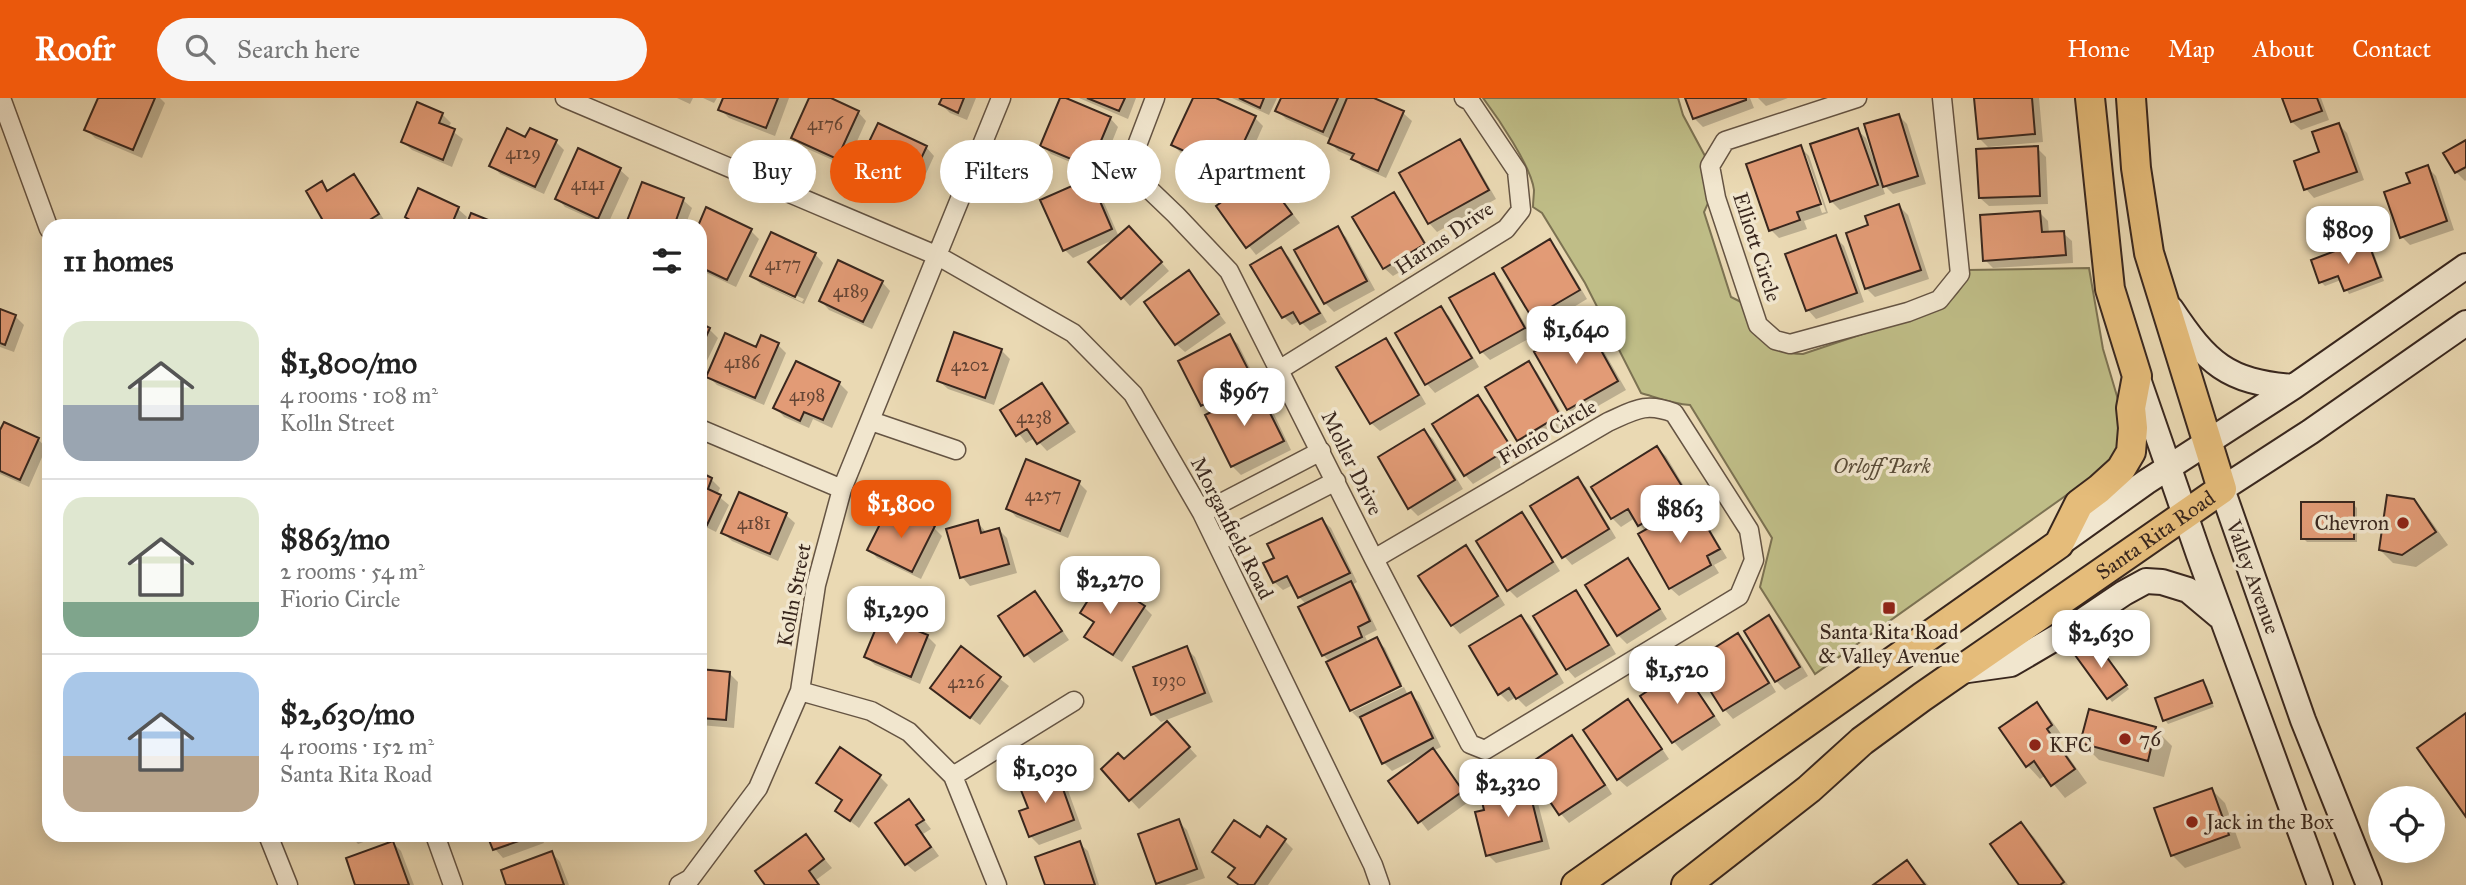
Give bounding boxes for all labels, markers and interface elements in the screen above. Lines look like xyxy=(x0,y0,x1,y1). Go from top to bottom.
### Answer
search box xyxy=(157,18,647,81)
text: Roofr xyxy=(35,29,115,69)
icon: search xyxy=(181,30,219,68)
text: Search here xyxy=(237,33,360,65)
text: Home xyxy=(2067,34,2130,64)
text: Map xyxy=(2168,34,2215,64)
text: About xyxy=(2253,34,2314,64)
text: Contact xyxy=(2352,34,2431,64)
house number: 4176 xyxy=(807,113,844,135)
chip: Buy xyxy=(728,140,816,203)
chip: Rent xyxy=(830,140,926,203)
chip: Filters xyxy=(940,140,1053,203)
chip: New xyxy=(1067,140,1161,203)
chip: Apartment xyxy=(1175,140,1330,203)
house number: 4129 xyxy=(505,142,541,164)
house number: 4141 xyxy=(571,173,605,195)
street label: Elliott Circle xyxy=(1727,189,1787,305)
street label: Harms Drive xyxy=(1390,195,1498,280)
pin: $809 xyxy=(2307,206,2389,266)
text: $809 xyxy=(2322,215,2374,243)
icon: filters xyxy=(648,242,686,280)
text: 11 homes xyxy=(63,243,174,279)
house number: 4177 xyxy=(765,253,801,275)
house number: 4189 xyxy=(833,280,869,302)
pin: $1,640 xyxy=(1519,306,1633,366)
text: $1,640 xyxy=(1543,315,1609,343)
text: $1,800/mo xyxy=(280,345,417,381)
icon: home xyxy=(119,349,203,433)
house number: 4186 xyxy=(724,351,761,373)
house number: 4202 xyxy=(951,354,989,376)
pin: $967 xyxy=(1203,368,1285,428)
text: $967 xyxy=(1219,377,1269,405)
text: 4 rooms · 108 m² xyxy=(280,381,438,409)
house number: 4198 xyxy=(789,384,825,406)
street label: Fiorio Circle xyxy=(1493,393,1601,471)
house number: 4238 xyxy=(1016,406,1052,428)
street label: Moller Drive xyxy=(1316,407,1389,520)
text: Kolln Street xyxy=(280,409,395,437)
street label: Morganfield Road xyxy=(1185,452,1279,604)
park label: Orloff Park xyxy=(1833,453,1931,481)
pin: $1,800 xyxy=(844,480,958,540)
house number: 4257 xyxy=(1025,484,1061,506)
street label: Santa Rita Road xyxy=(2091,485,2220,585)
pin: $863 xyxy=(1639,486,1721,545)
text: $1,800 xyxy=(867,489,935,517)
text: $863 xyxy=(1656,494,1704,522)
place label: Chevron xyxy=(2314,510,2389,536)
house number: 4181 xyxy=(737,512,771,534)
marker: Chevron xyxy=(2395,515,2411,531)
street label: Valley Avenue xyxy=(2220,516,2286,638)
text: $863/mo xyxy=(280,521,390,557)
icon: home xyxy=(119,525,203,609)
street label: Kolln Street xyxy=(771,541,817,649)
pin: $2,270 xyxy=(1053,556,1167,616)
text: 2 rooms · 54 m² xyxy=(280,557,425,585)
text: $2,270 xyxy=(1076,565,1144,593)
text: Fiorio Circle xyxy=(280,585,400,613)
pin: $1,290 xyxy=(839,587,953,646)
text: $1,290 xyxy=(863,595,929,623)
marker: Santa Rita Road & Valley Avenue xyxy=(1881,600,1897,616)
pin: $2,630 xyxy=(2044,610,2158,670)
place label: Santa Rita Road & Valley Avenue xyxy=(1818,619,1960,669)
text: $2,630 xyxy=(2068,619,2134,647)
pin: $1,520 xyxy=(1620,646,1734,706)
text: $1,520 xyxy=(1645,655,1709,683)
house number: 1930 xyxy=(1152,669,1186,691)
house number: 4226 xyxy=(948,671,985,693)
text: $2,630/mo xyxy=(280,696,415,732)
icon: home xyxy=(119,700,203,784)
place label: 76 xyxy=(2139,726,2162,752)
marker: 76 xyxy=(2117,731,2133,747)
text: 4 rooms · 152 m² xyxy=(280,732,434,760)
place label: KFC xyxy=(2049,732,2092,758)
marker: KFC xyxy=(2027,737,2043,753)
pin: $1,030 xyxy=(988,746,1102,805)
text: $1,030 xyxy=(1013,754,1077,782)
text: Santa Rita Road xyxy=(280,760,432,788)
pin: $2,320 xyxy=(1451,760,1565,819)
text: $2,320 xyxy=(1475,768,1541,796)
map controls xyxy=(2368,786,2445,863)
button: locate xyxy=(2368,786,2445,863)
place label: Jack in the Box xyxy=(2204,809,2334,835)
marker: Jack in the Box xyxy=(2184,814,2200,830)

